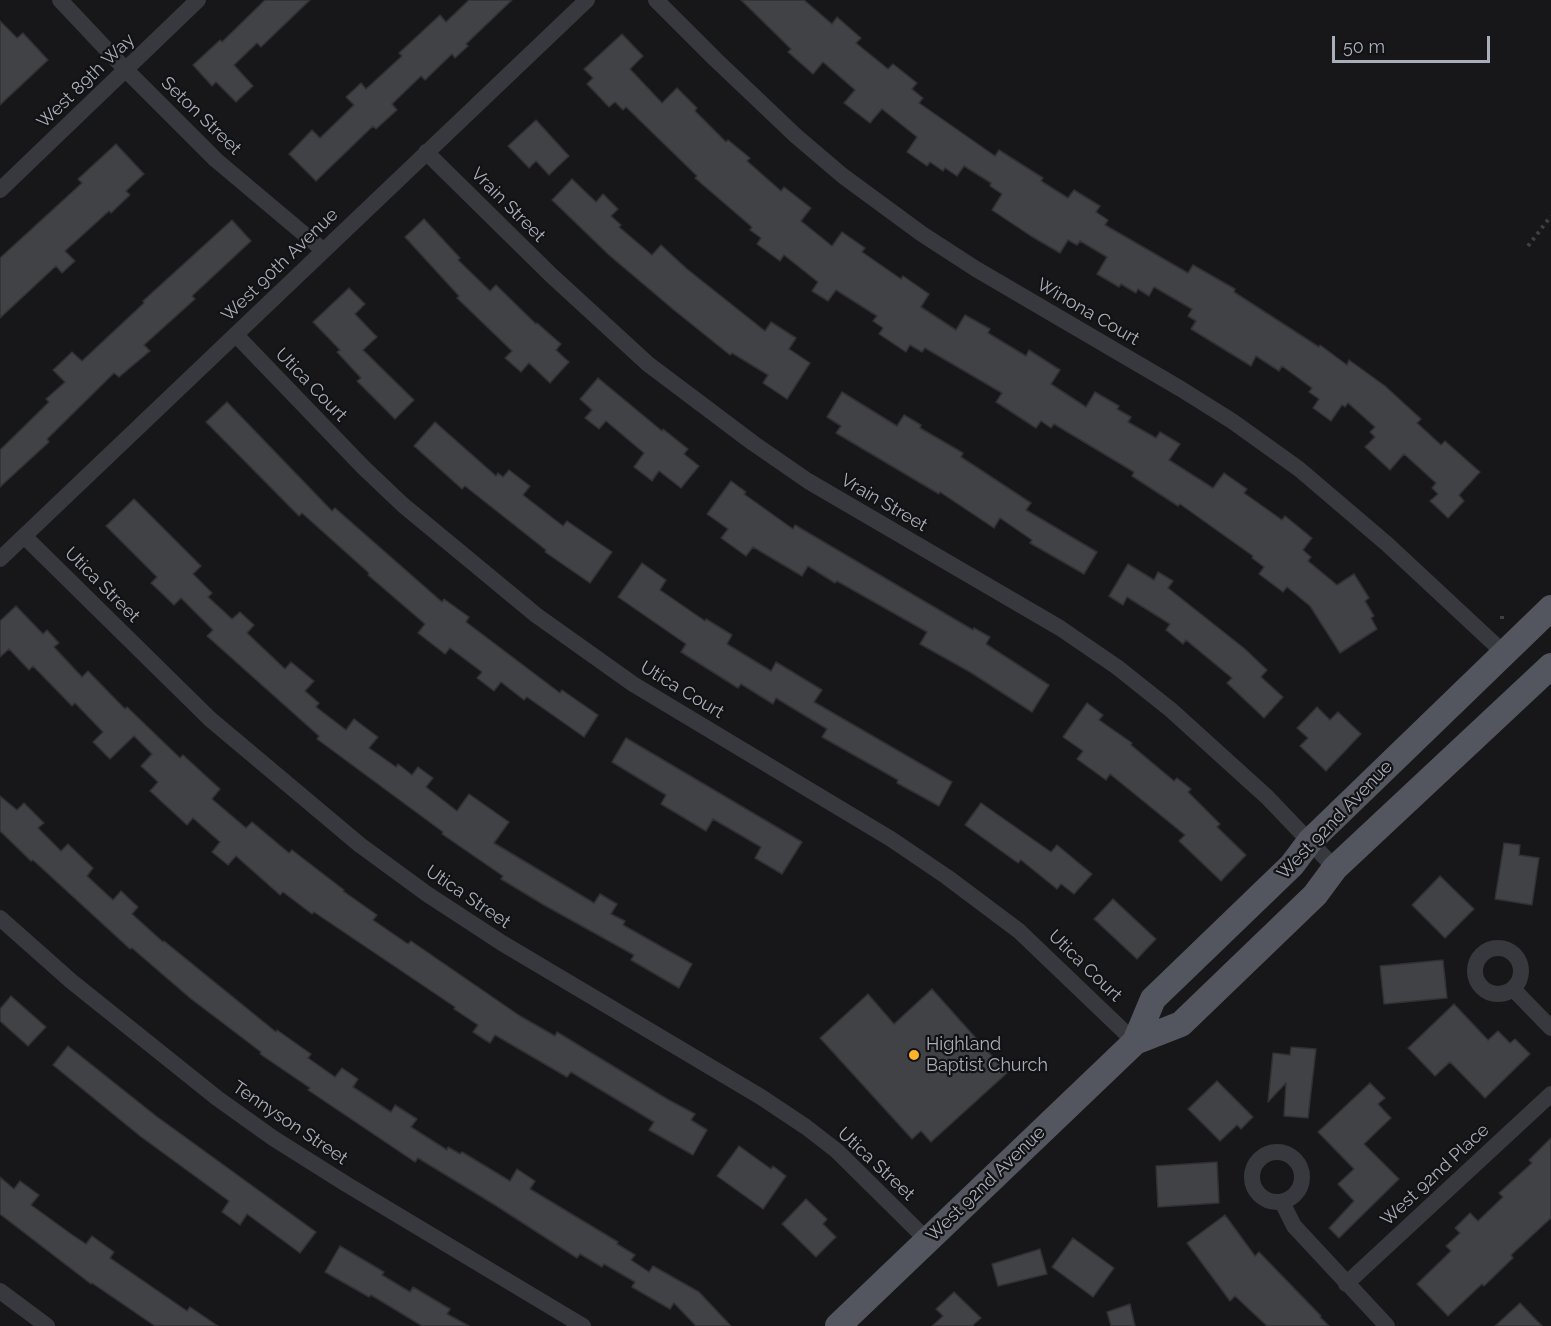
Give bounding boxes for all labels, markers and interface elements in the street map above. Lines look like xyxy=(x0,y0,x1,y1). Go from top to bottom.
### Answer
scale bar xyxy=(1335,24,1492,62)
street label: West 89th Way xyxy=(33,29,139,133)
text: 50 m xyxy=(1343,36,1385,57)
street label: Seton Street xyxy=(156,72,246,160)
street label: Vrain Street xyxy=(466,163,550,247)
street label: West 90th Avenue xyxy=(217,204,343,326)
street label: Winona Court xyxy=(1033,274,1143,350)
street label: Utica Court xyxy=(271,344,351,426)
street label: Vrain Street xyxy=(837,470,931,536)
street label: Utica Street xyxy=(60,543,144,627)
street label: Utica Court xyxy=(636,657,728,723)
street label: West 92nd Avenue xyxy=(1273,756,1397,884)
street label: Utica Street xyxy=(421,861,515,933)
street label: Utica Court xyxy=(1044,926,1126,1006)
place label: Highland Baptist Church xyxy=(926,1034,1048,1076)
marker: Highland Baptist Church xyxy=(907,1048,921,1062)
street label: Tennyson Street xyxy=(228,1077,352,1169)
street label: West 92nd Place xyxy=(1376,1119,1494,1231)
street label: West 92nd Avenue xyxy=(922,1122,1050,1246)
street label: Utica Street xyxy=(833,1123,919,1205)

